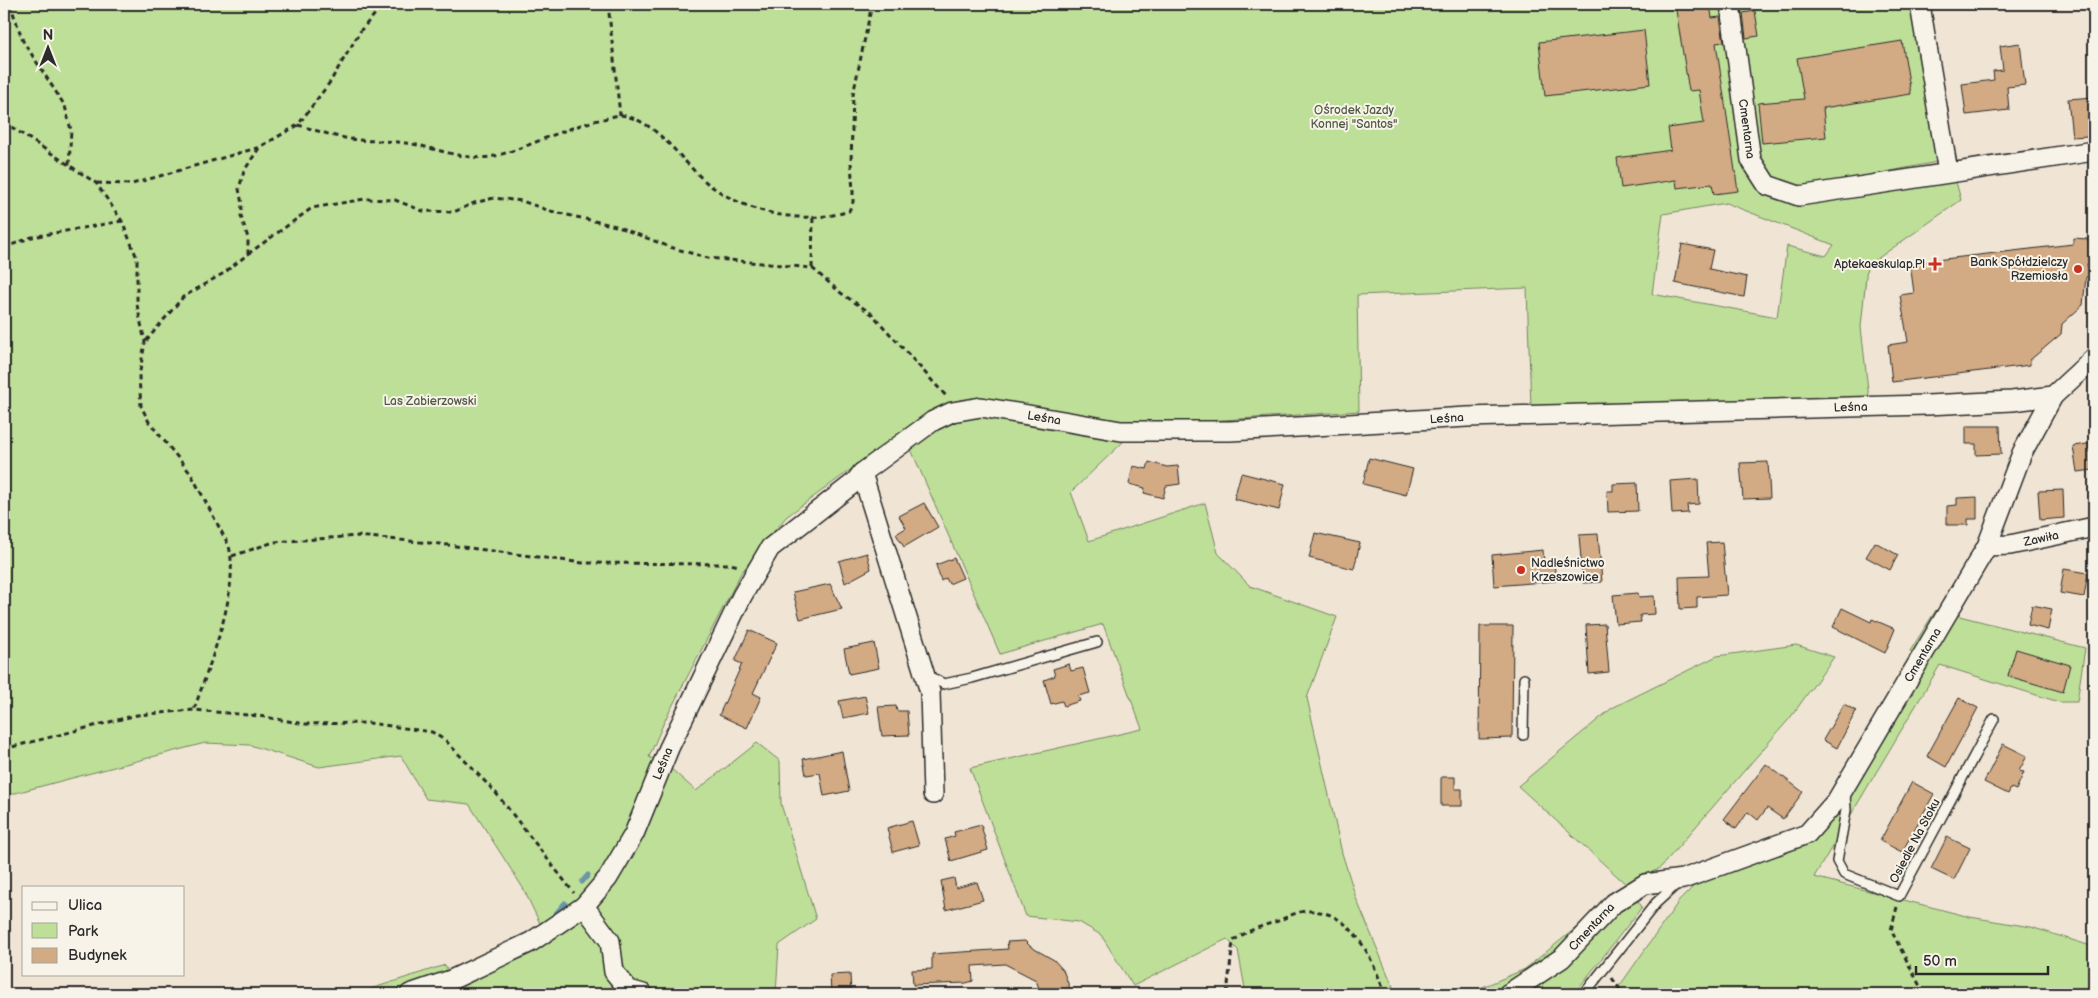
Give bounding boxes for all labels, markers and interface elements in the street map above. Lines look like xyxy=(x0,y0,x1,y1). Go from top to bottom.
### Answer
north arrow xyxy=(22,22,72,72)
text: N xyxy=(43,27,53,44)
street label: Cmentarna xyxy=(1735,98,1758,160)
park label: Ośrodek Jazdy Konnej "Santos" xyxy=(1310,103,1398,132)
place label: Bank Spółdzielczy Rzemiosła xyxy=(1970,255,2069,284)
place label: Aptekaeskulap.Pl xyxy=(1834,257,1925,272)
marker: Aptekaeskulap.Pl xyxy=(1929,258,1941,270)
marker: Bank Spółdzielczy Rzemiosła xyxy=(2072,263,2084,275)
park label: Las Zabierzowski xyxy=(384,394,477,409)
street label: Leśna xyxy=(1833,399,1868,415)
street label: Leśna xyxy=(1026,408,1062,428)
street label: Leśna xyxy=(1429,410,1464,427)
street label: Zawiła xyxy=(2021,527,2060,550)
place label: Nadleśnictwo Krzeszowice xyxy=(1531,556,1605,585)
marker: Nadleśnictwo Krzeszowice xyxy=(1515,564,1527,576)
street label: Cmentarna xyxy=(1901,625,1945,685)
street label: Leśna xyxy=(649,745,676,782)
street label: Osiedle Na Stoku xyxy=(1886,796,1944,886)
legend xyxy=(22,886,185,976)
text: Ulica xyxy=(68,896,102,915)
street label: Cmentarna xyxy=(1565,899,1618,954)
text: Park xyxy=(68,922,99,941)
scale bar xyxy=(1916,943,2048,975)
text: Budynek xyxy=(68,946,127,965)
text: 50 m xyxy=(1923,952,1957,971)

